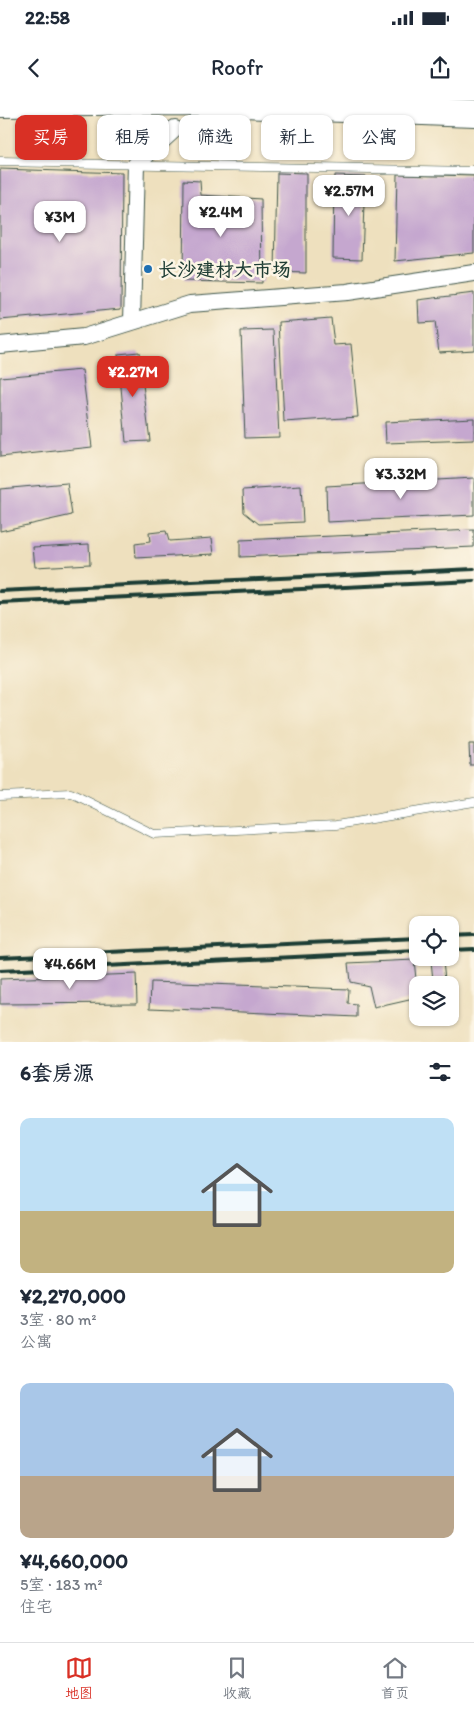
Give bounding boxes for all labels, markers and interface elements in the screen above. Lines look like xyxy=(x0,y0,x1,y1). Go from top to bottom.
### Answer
text: 22:58 xyxy=(25,6,70,29)
icon: back xyxy=(20,54,48,82)
text: Roofr xyxy=(211,54,263,81)
icon: share xyxy=(426,54,454,82)
chip: 买房 xyxy=(15,115,87,160)
chip: 租房 xyxy=(97,115,169,160)
chip: 筛选 xyxy=(179,115,251,160)
chip: 新上 xyxy=(261,115,333,160)
chip: 公寓 xyxy=(343,115,415,160)
pin: ¥2.57M xyxy=(308,174,390,217)
text: ¥2.57M xyxy=(324,181,374,200)
pin: ¥2.4M xyxy=(186,196,256,238)
pin: ¥3M xyxy=(36,200,84,243)
text: ¥2.4M xyxy=(199,202,243,221)
text: ¥3M xyxy=(45,207,75,226)
place label: 长沙建材大市场 xyxy=(158,258,291,281)
marker: 长沙建材大市场 xyxy=(142,263,154,275)
pin: ¥2.27M xyxy=(92,356,174,398)
text: ¥2.27M xyxy=(108,362,158,381)
pin: ¥3.32M xyxy=(360,458,442,500)
text: ¥3.32M xyxy=(375,464,427,483)
map controls xyxy=(409,916,459,1026)
button: locate xyxy=(409,916,459,966)
pin: ¥4.66M xyxy=(29,948,111,990)
text: ¥4.66M xyxy=(44,954,96,973)
button: layers xyxy=(409,976,459,1026)
icon: filters xyxy=(426,1058,454,1086)
text: 6套房源 xyxy=(20,1060,94,1085)
icon: home xyxy=(192,1150,282,1240)
text: ¥2,270,000 xyxy=(20,1283,126,1308)
text: 3室 · 80 m² xyxy=(20,1310,96,1329)
text: 公寓 xyxy=(20,1332,52,1351)
icon: home xyxy=(192,1415,282,1505)
text: ¥4,660,000 xyxy=(20,1548,128,1573)
text: 5室 · 183 m² xyxy=(20,1575,102,1594)
text: 住宅 xyxy=(20,1597,52,1616)
tab: 地图 xyxy=(65,1654,93,1702)
tab: 收藏 xyxy=(223,1654,251,1702)
tab: 首页 xyxy=(381,1654,409,1702)

